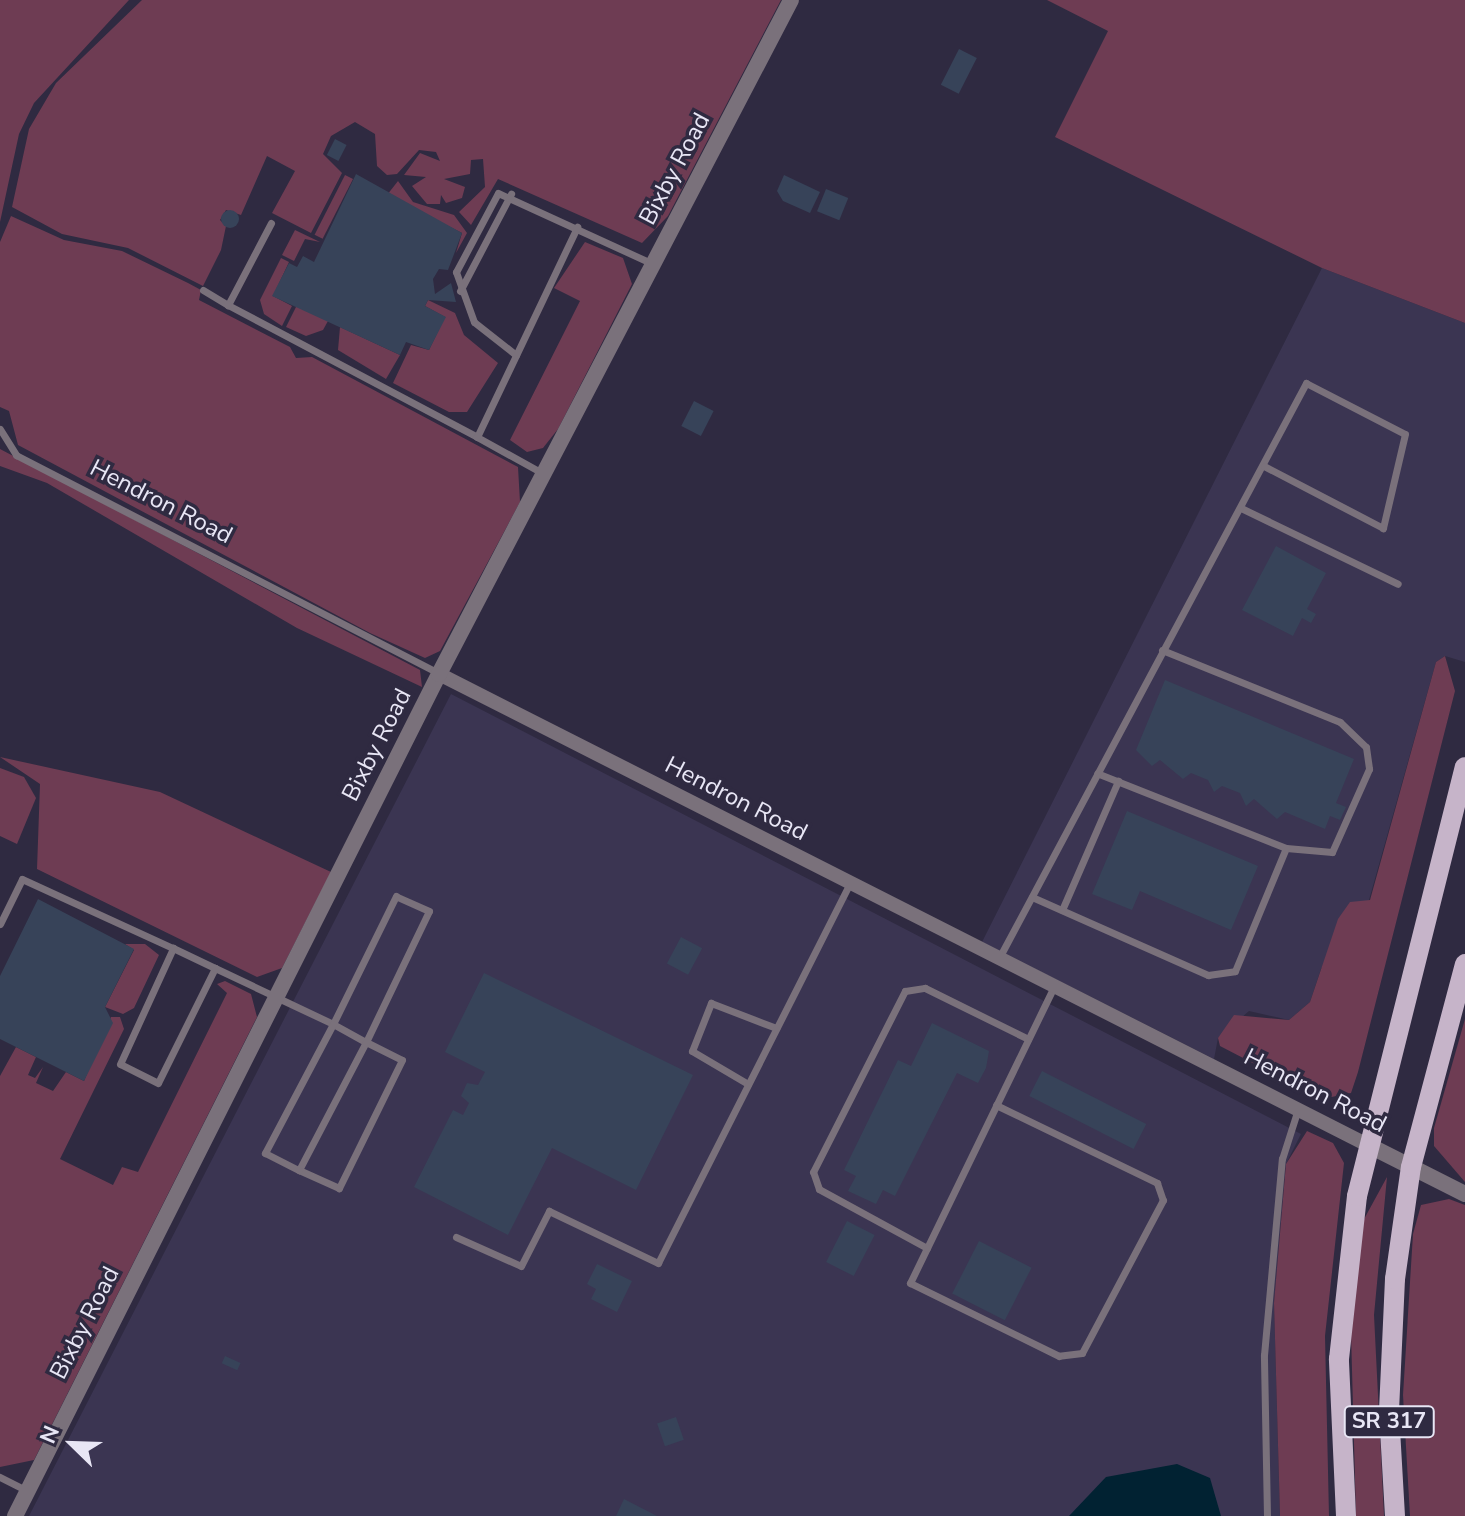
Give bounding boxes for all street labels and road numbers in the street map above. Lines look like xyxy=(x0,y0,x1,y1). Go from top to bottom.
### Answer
street label: Bixby Road xyxy=(634,108,716,230)
street label: Hendron Road xyxy=(85,454,237,550)
street label: Bixby Road xyxy=(336,684,418,806)
street label: Hendron Road xyxy=(660,751,812,847)
street label: Hendron Road xyxy=(1239,1043,1391,1139)
street label: Bixby Road xyxy=(44,1262,126,1384)
road number: SR 317 xyxy=(1343,1404,1435,1440)

